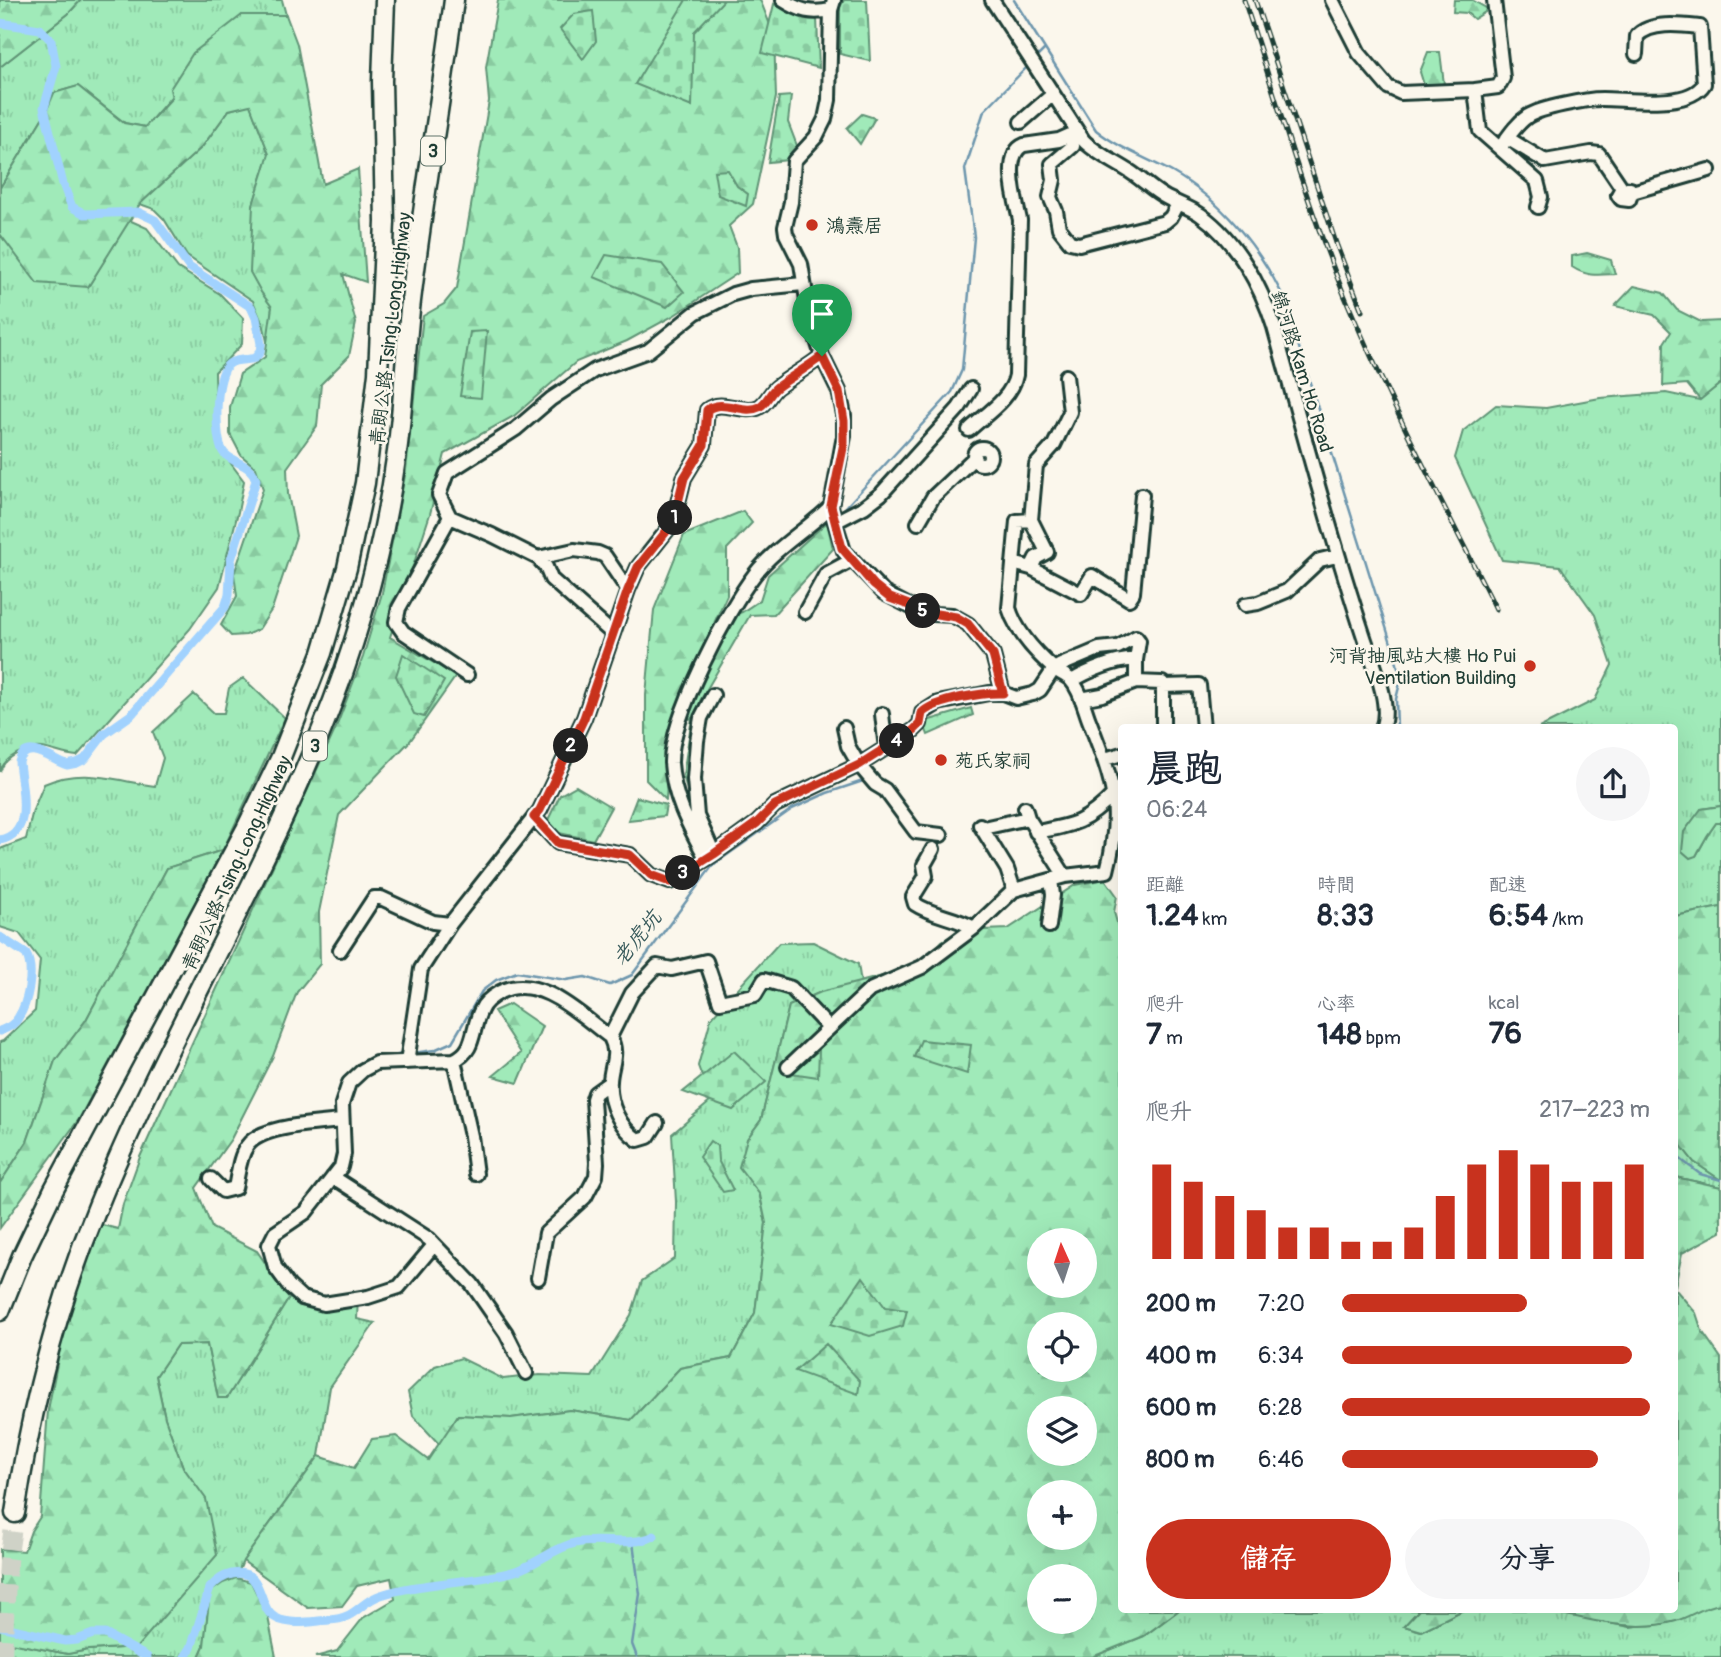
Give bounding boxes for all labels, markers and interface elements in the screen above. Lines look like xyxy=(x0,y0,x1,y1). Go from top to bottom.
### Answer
road number: 3 xyxy=(421,136,445,166)
street label: 青朗公路 Tsing Long Highway xyxy=(365,211,417,447)
place label: 鴻燾居 xyxy=(826,214,883,238)
marker: 鴻燾居 xyxy=(804,217,820,233)
pin xyxy=(792,284,852,356)
street label: 錦河路 Kam Ho Road xyxy=(1266,287,1338,455)
icon: arrive xyxy=(803,295,841,333)
pin: 1 xyxy=(658,500,692,536)
text: 1 xyxy=(671,505,678,529)
pin: 5 xyxy=(906,594,940,628)
text: 5 xyxy=(917,598,928,622)
place label: 河背抽風站大樓 Ho Pui Ventilation Building xyxy=(1329,644,1516,690)
marker: 河背抽風站大樓 Ho Pui Ventilation Building xyxy=(1522,658,1538,674)
pin: 4 xyxy=(880,724,914,758)
pin: 2 xyxy=(554,728,588,764)
text: 4 xyxy=(891,728,902,752)
road number: 3 xyxy=(303,732,327,760)
text: 2 xyxy=(565,733,576,757)
text: 晨跑 xyxy=(1146,745,1222,793)
button: share xyxy=(1576,747,1650,821)
place label: 苑氏家祠 xyxy=(955,749,1031,773)
street label: 青朗公路 Tsing Long Highway xyxy=(176,752,297,975)
marker: 苑氏家祠 xyxy=(933,752,949,768)
text: 06:24 xyxy=(1146,795,1207,824)
pin: 3 xyxy=(666,856,700,890)
text: 3 xyxy=(677,860,688,884)
text: 距離 xyxy=(1146,873,1184,897)
text: 時間 xyxy=(1317,873,1355,897)
text: 配速 xyxy=(1489,873,1527,897)
text: 1.24 xyxy=(1146,897,1198,934)
text: 8:33 xyxy=(1317,897,1374,934)
text: 6:54 xyxy=(1489,897,1548,934)
water label: 老虎坑 xyxy=(607,904,669,971)
text: km xyxy=(1198,907,1227,931)
text: /km xyxy=(1548,907,1584,931)
text: kcal xyxy=(1489,991,1520,1015)
text: 爬升 xyxy=(1146,992,1184,1016)
text: 心率 xyxy=(1317,992,1355,1016)
text: 76 xyxy=(1489,1015,1522,1052)
text: 7 xyxy=(1146,1016,1162,1053)
text: 148 xyxy=(1317,1016,1362,1053)
text: m xyxy=(1162,1026,1183,1050)
text: bpm xyxy=(1362,1026,1401,1050)
text: 217–223 m xyxy=(1539,1095,1650,1124)
text: 爬升 xyxy=(1146,1097,1192,1126)
north arrow xyxy=(1027,1228,1097,1298)
map controls xyxy=(1027,1228,1097,1634)
text: 200 m xyxy=(1146,1289,1216,1318)
text: 7:20 xyxy=(1258,1289,1305,1318)
button: locate xyxy=(1027,1312,1097,1382)
text: 400 m xyxy=(1146,1341,1216,1370)
text: 6:34 xyxy=(1258,1341,1304,1370)
text: 600 m xyxy=(1146,1393,1216,1422)
text: 6:28 xyxy=(1258,1393,1302,1422)
button: layers xyxy=(1027,1396,1097,1466)
text: 800 m xyxy=(1146,1445,1214,1474)
text: 6:46 xyxy=(1258,1445,1304,1474)
button: + xyxy=(1027,1480,1097,1550)
button: 儲存 xyxy=(1146,1519,1391,1599)
button: 分享 xyxy=(1405,1519,1650,1599)
button: − xyxy=(1027,1564,1097,1634)

